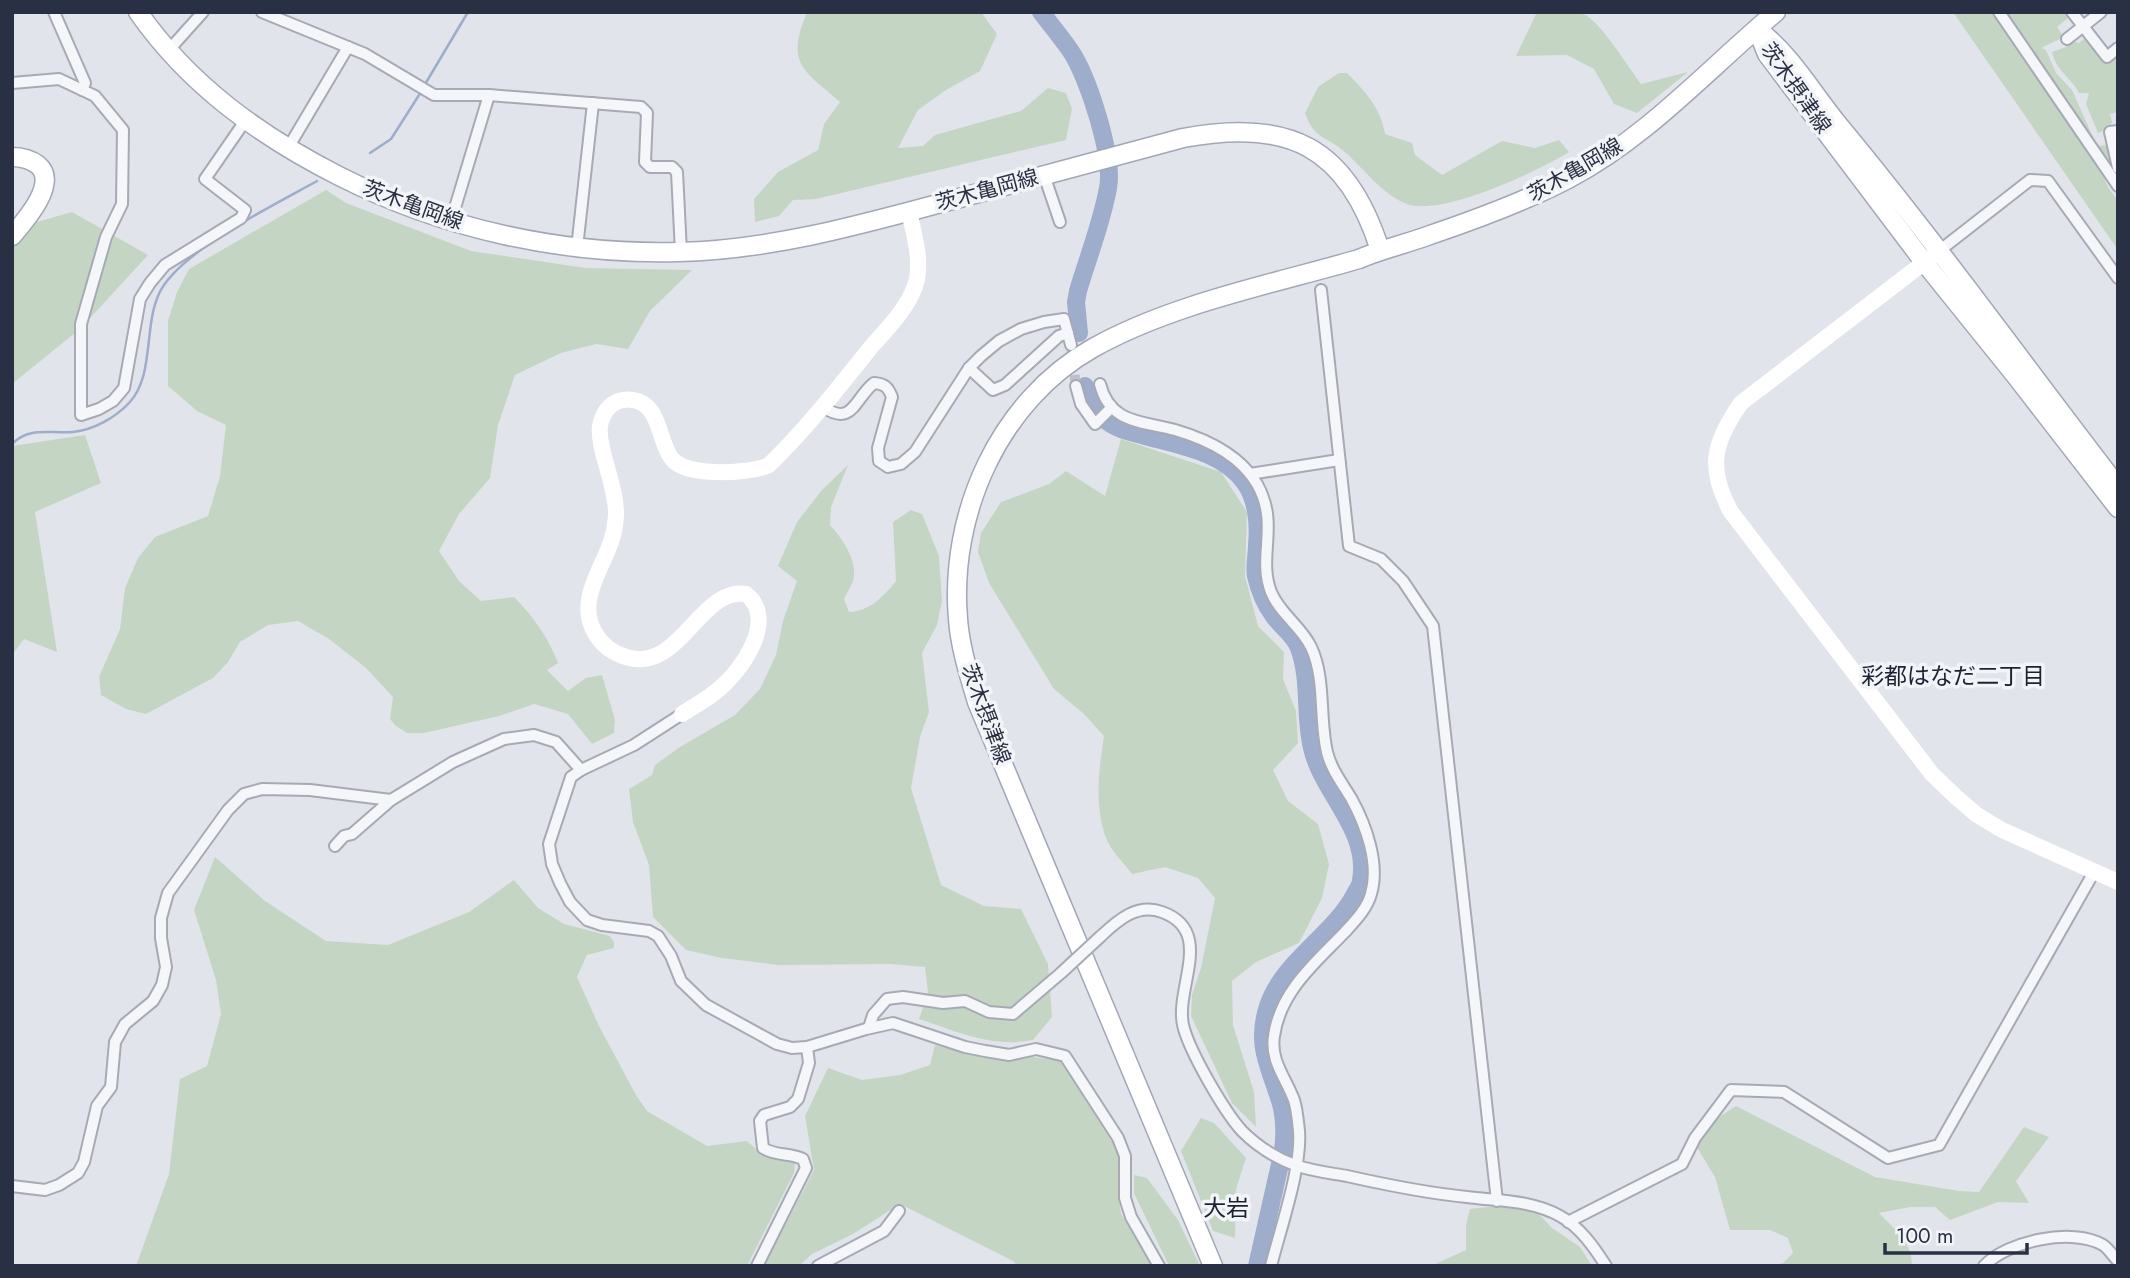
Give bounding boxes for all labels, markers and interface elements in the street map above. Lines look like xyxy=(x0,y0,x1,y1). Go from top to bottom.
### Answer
street label: 茨木摂津線 xyxy=(1754,36,1838,140)
street label: 茨木亀岡線 xyxy=(1522,131,1628,209)
street label: 茨木亀岡線 xyxy=(932,162,1042,218)
street label: 茨木亀岡線 xyxy=(359,173,467,237)
district label: 彩都はなだ二丁目 xyxy=(1861,659,2045,693)
street label: 茨木摂津線 xyxy=(954,660,1018,768)
district label: 大岩 xyxy=(1203,1191,1249,1225)
scale bar xyxy=(1885,1212,2027,1256)
text: 100 m xyxy=(1896,1221,1953,1251)

